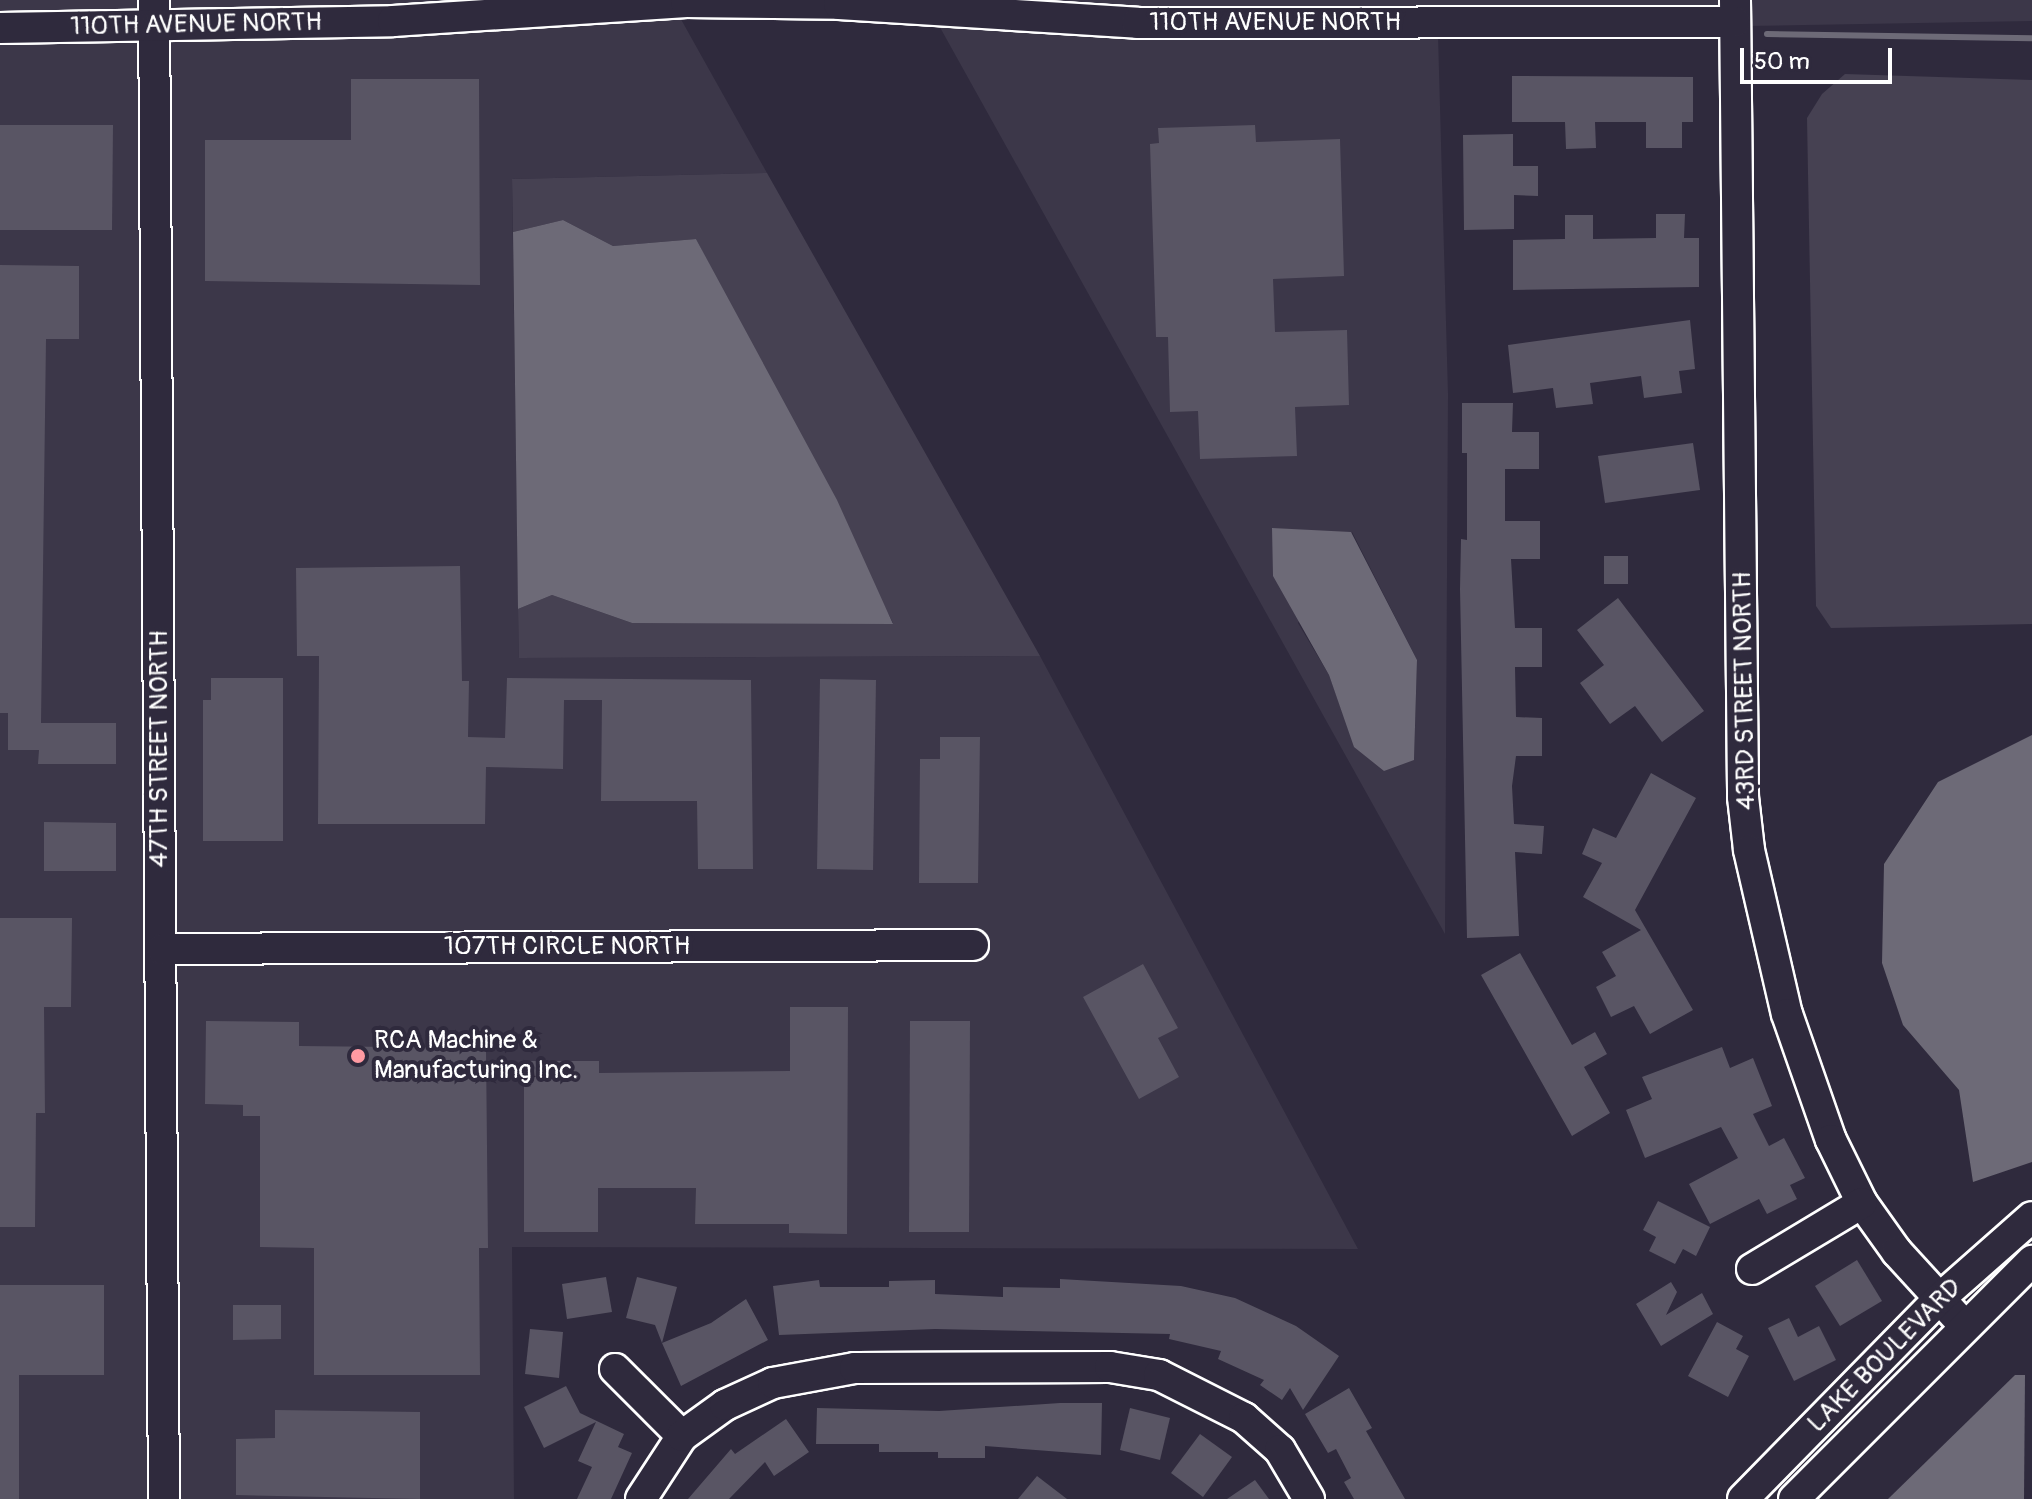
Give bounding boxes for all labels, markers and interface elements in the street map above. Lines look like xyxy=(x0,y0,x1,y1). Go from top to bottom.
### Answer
street label: 110TH AVENUE NORTH xyxy=(70,7,322,43)
street label: 110TH AVENUE NORTH xyxy=(1149,7,1401,39)
scale bar xyxy=(1744,32,1896,82)
text: 50 m xyxy=(1754,47,1810,76)
street label: 43RD STREET NORTH xyxy=(1727,572,1763,810)
street label: 47TH STREET NORTH xyxy=(144,630,176,868)
street label: 107TH CIRCLE NORTH xyxy=(444,931,690,963)
place label: RCA Machine & Manufacturing Inc. xyxy=(374,1025,578,1086)
marker: RCA Machine & Manufacturing Inc. xyxy=(349,1047,367,1065)
street label: LAKE BOULEVARD xyxy=(1802,1273,1968,1439)

